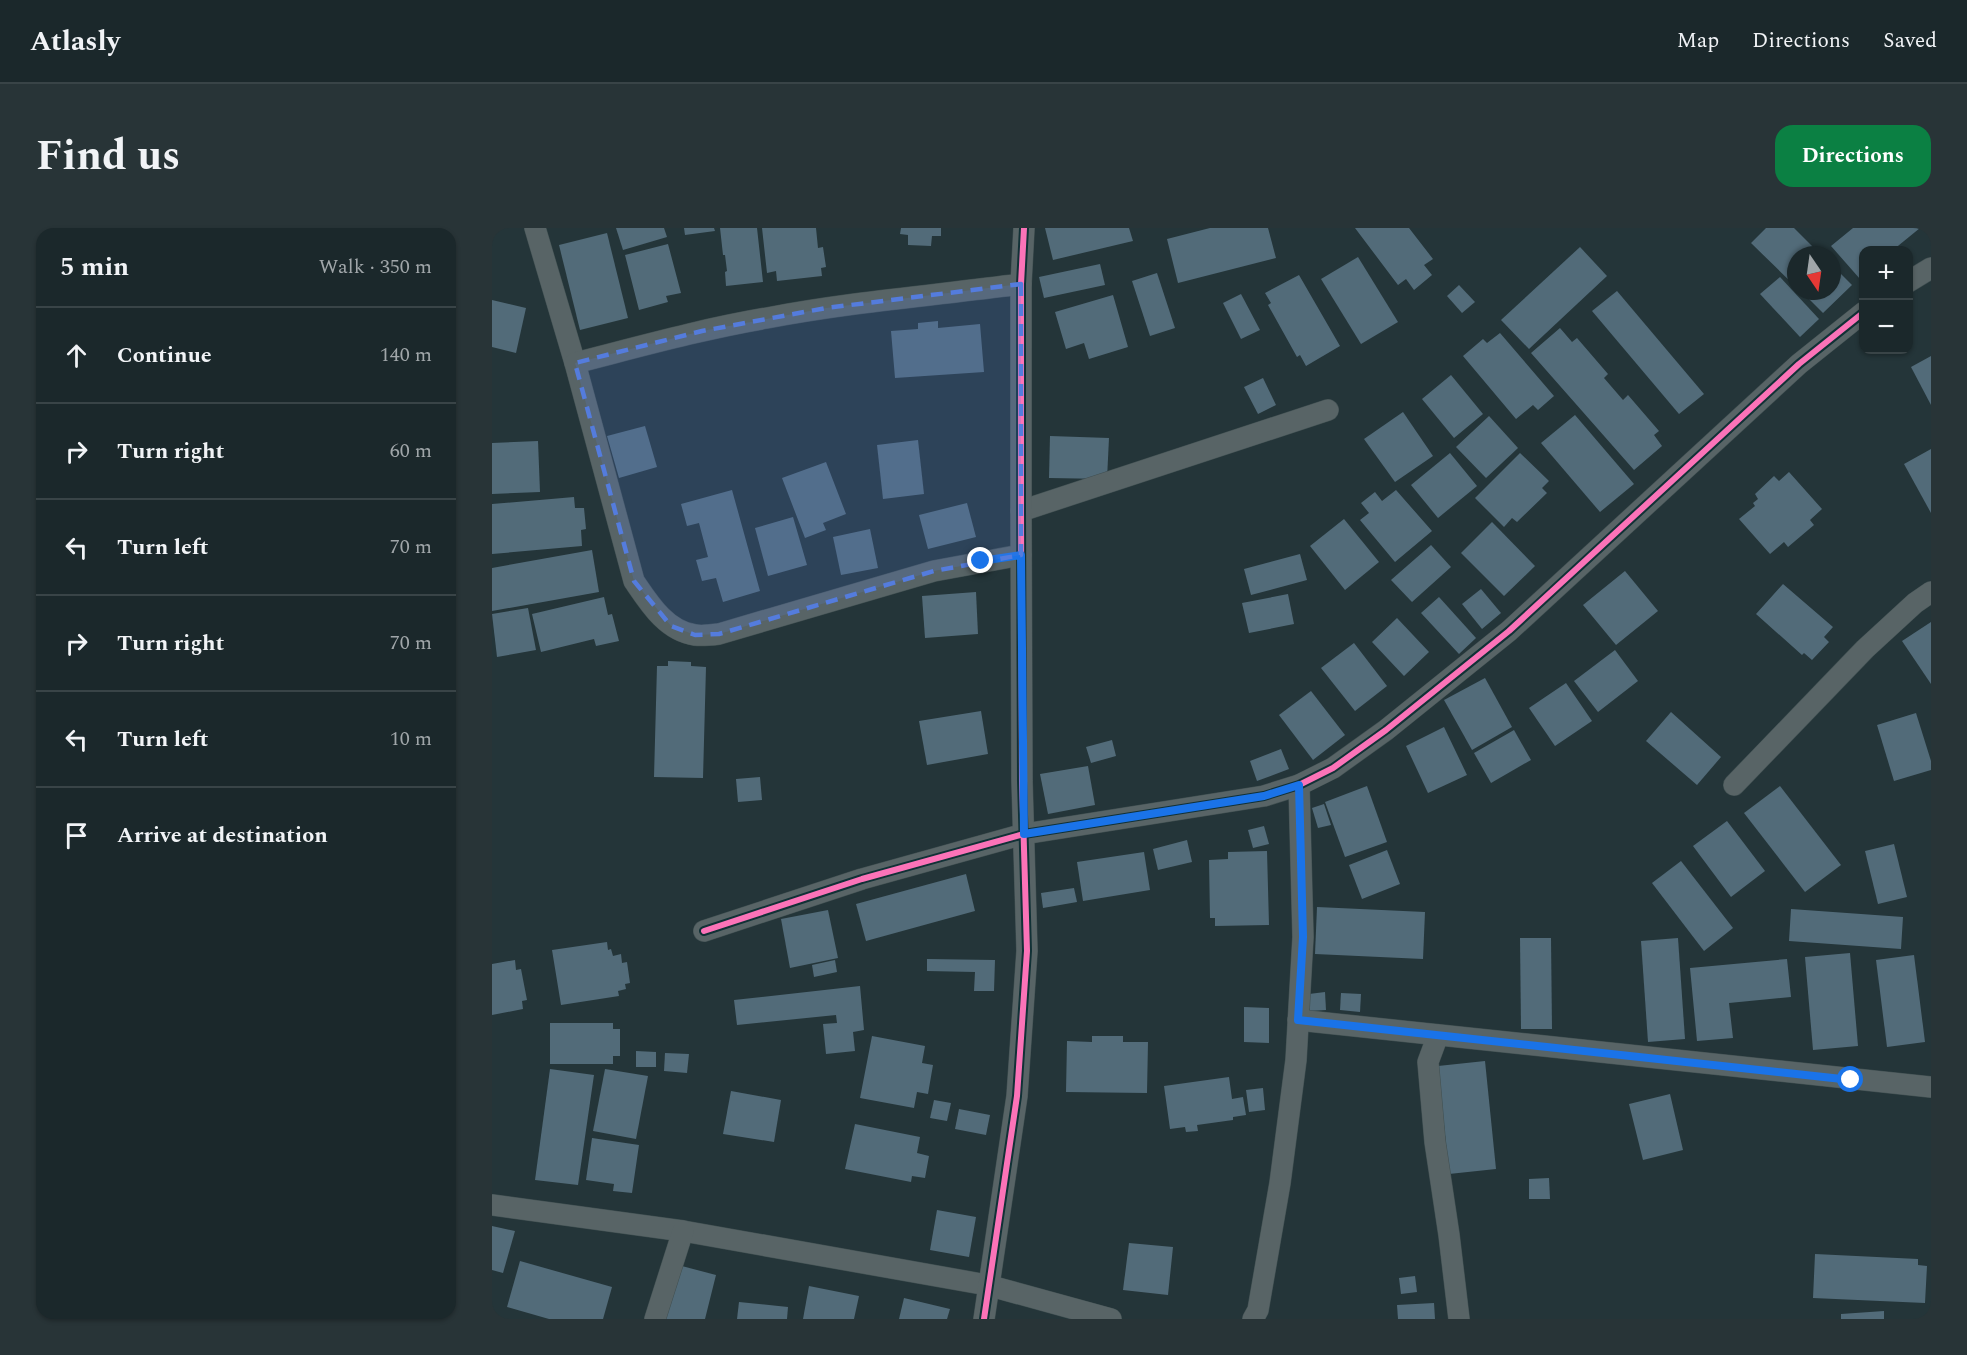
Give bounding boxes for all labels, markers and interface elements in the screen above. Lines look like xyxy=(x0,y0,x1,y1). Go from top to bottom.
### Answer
text: Atlasly xyxy=(30,20,120,63)
text: Map xyxy=(1677,25,1719,57)
text: Directions xyxy=(1752,25,1850,57)
text: Saved xyxy=(1883,25,1937,57)
text: Find us xyxy=(36,125,180,188)
button: Directions xyxy=(1775,125,1931,187)
north arrow xyxy=(1787,246,1841,300)
map controls xyxy=(1859,246,1913,354)
button: + xyxy=(1859,246,1913,300)
text: 5 min xyxy=(60,247,129,287)
text: Walk · 350 m xyxy=(319,252,432,282)
button: − xyxy=(1859,300,1913,354)
icon: ahead xyxy=(60,339,93,372)
text: Continue xyxy=(117,339,212,372)
text: 140 m xyxy=(380,340,432,370)
icon: right xyxy=(60,435,93,468)
text: Turn right xyxy=(117,435,224,468)
text: 60 m xyxy=(390,436,432,466)
icon: left xyxy=(60,531,93,564)
text: Turn left xyxy=(117,531,209,564)
text: 70 m xyxy=(390,532,432,562)
route end xyxy=(967,547,993,573)
icon: right xyxy=(60,627,93,660)
text: Turn right xyxy=(117,627,224,660)
text: 70 m xyxy=(390,628,432,658)
icon: left xyxy=(60,723,93,756)
text: Turn left xyxy=(117,723,209,756)
text: 10 m xyxy=(390,724,432,754)
icon: arrive xyxy=(60,819,93,852)
text: Arrive at destination xyxy=(117,819,328,852)
route start xyxy=(1837,1066,1863,1092)

